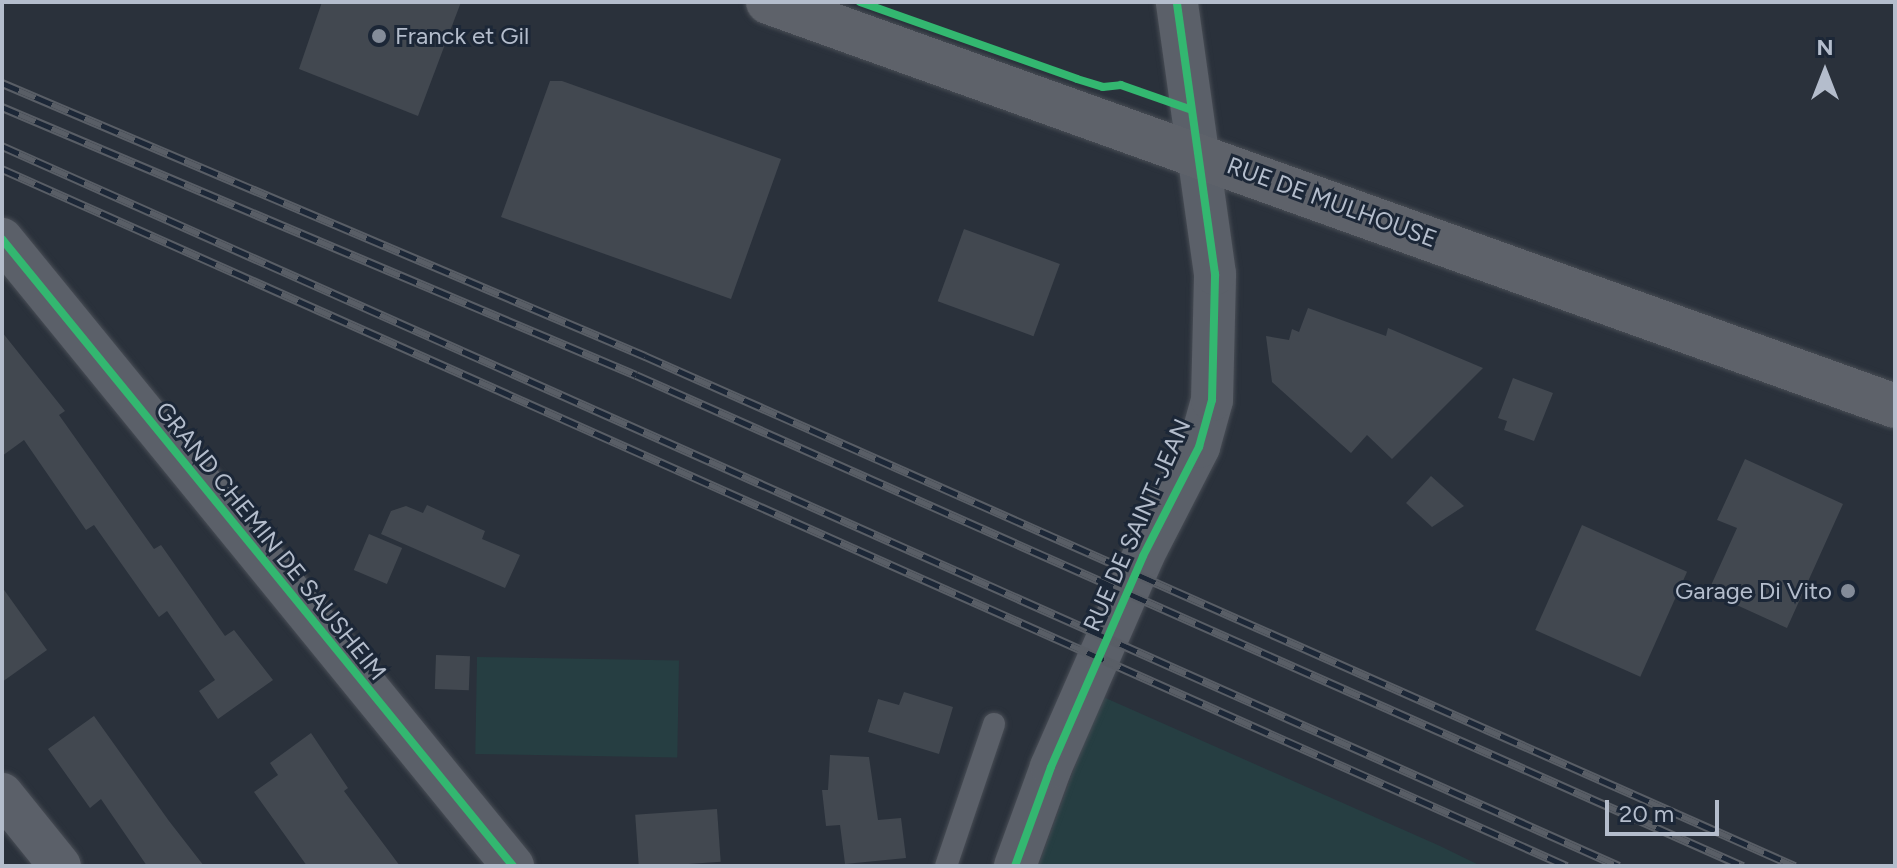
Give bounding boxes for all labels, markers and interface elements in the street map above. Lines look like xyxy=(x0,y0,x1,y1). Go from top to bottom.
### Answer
place label: Franck et Gil xyxy=(395,22,529,50)
marker: Franck et Gil xyxy=(370,27,388,45)
north arrow xyxy=(1785,32,1865,112)
text: N xyxy=(1816,34,1834,61)
street label: RUE DE MULHOUSE xyxy=(1223,151,1441,253)
street label: GRAND CHEMIN DE SAUSHEIM xyxy=(150,396,392,686)
street label: RUE DE SAINT-JEAN xyxy=(1077,414,1197,636)
place label: Garage Di Vito xyxy=(1675,577,1832,605)
marker: Garage Di Vito xyxy=(1839,582,1857,600)
scale bar xyxy=(1609,784,1723,834)
text: 20 m xyxy=(1619,799,1674,828)

